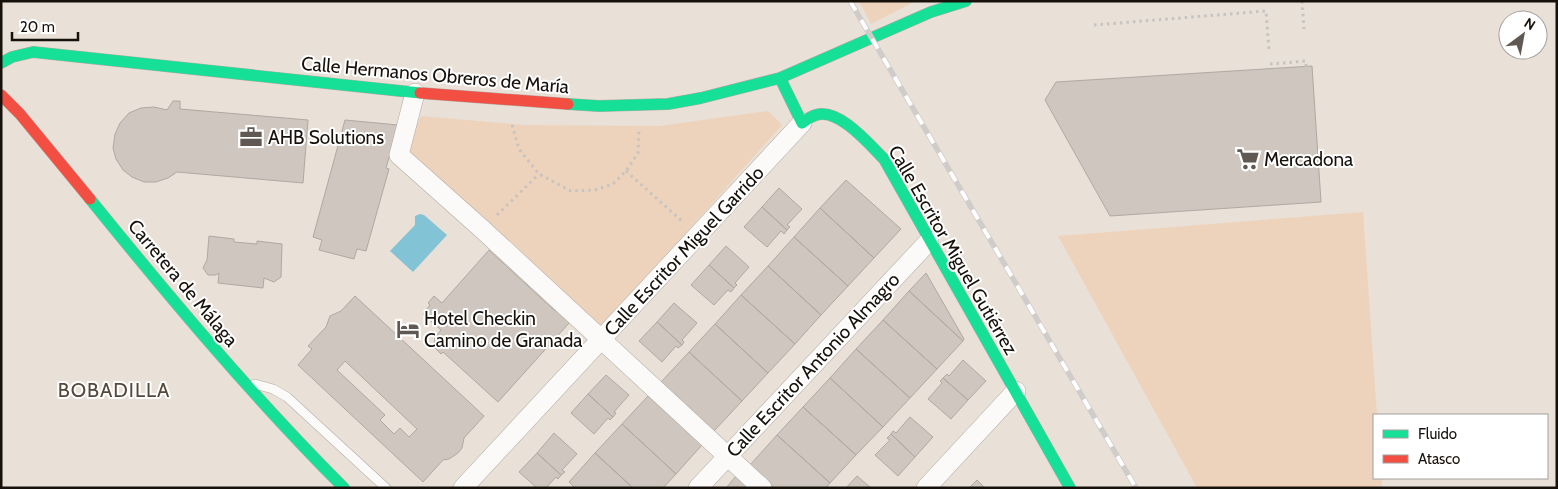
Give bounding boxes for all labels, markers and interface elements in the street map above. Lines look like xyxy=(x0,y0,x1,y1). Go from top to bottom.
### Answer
scale bar xyxy=(12,10,79,42)
north arrow xyxy=(1498,10,1548,60)
text: N xyxy=(1521,14,1539,34)
text: 20 m xyxy=(20,18,55,36)
street label: Calle Hermanos Obreros de María xyxy=(300,52,570,98)
office icon: AHB Solutions xyxy=(238,124,264,150)
place label: AHB Solutions xyxy=(268,126,384,149)
street label: Calle Escritor Miguel Gutiérrez xyxy=(884,141,1023,359)
supermarket icon: Mercadona xyxy=(1235,146,1261,172)
place label: Mercadona xyxy=(1264,148,1353,171)
street label: Calle Escritor Miguel Garrido xyxy=(599,161,769,341)
street label: Carretera de Málaga xyxy=(123,215,243,351)
street label: Calle Escritor Antonio Almagro xyxy=(722,268,904,462)
place label: Hotel Checkin Camino de Granada xyxy=(424,307,582,352)
hotel icon: Hotel Checkin Camino de Granada xyxy=(395,316,421,342)
district label: BOBADILLA xyxy=(58,378,170,402)
legend xyxy=(1373,414,1548,479)
text: Fluido xyxy=(1418,425,1457,443)
text: Atasco xyxy=(1418,450,1460,468)

